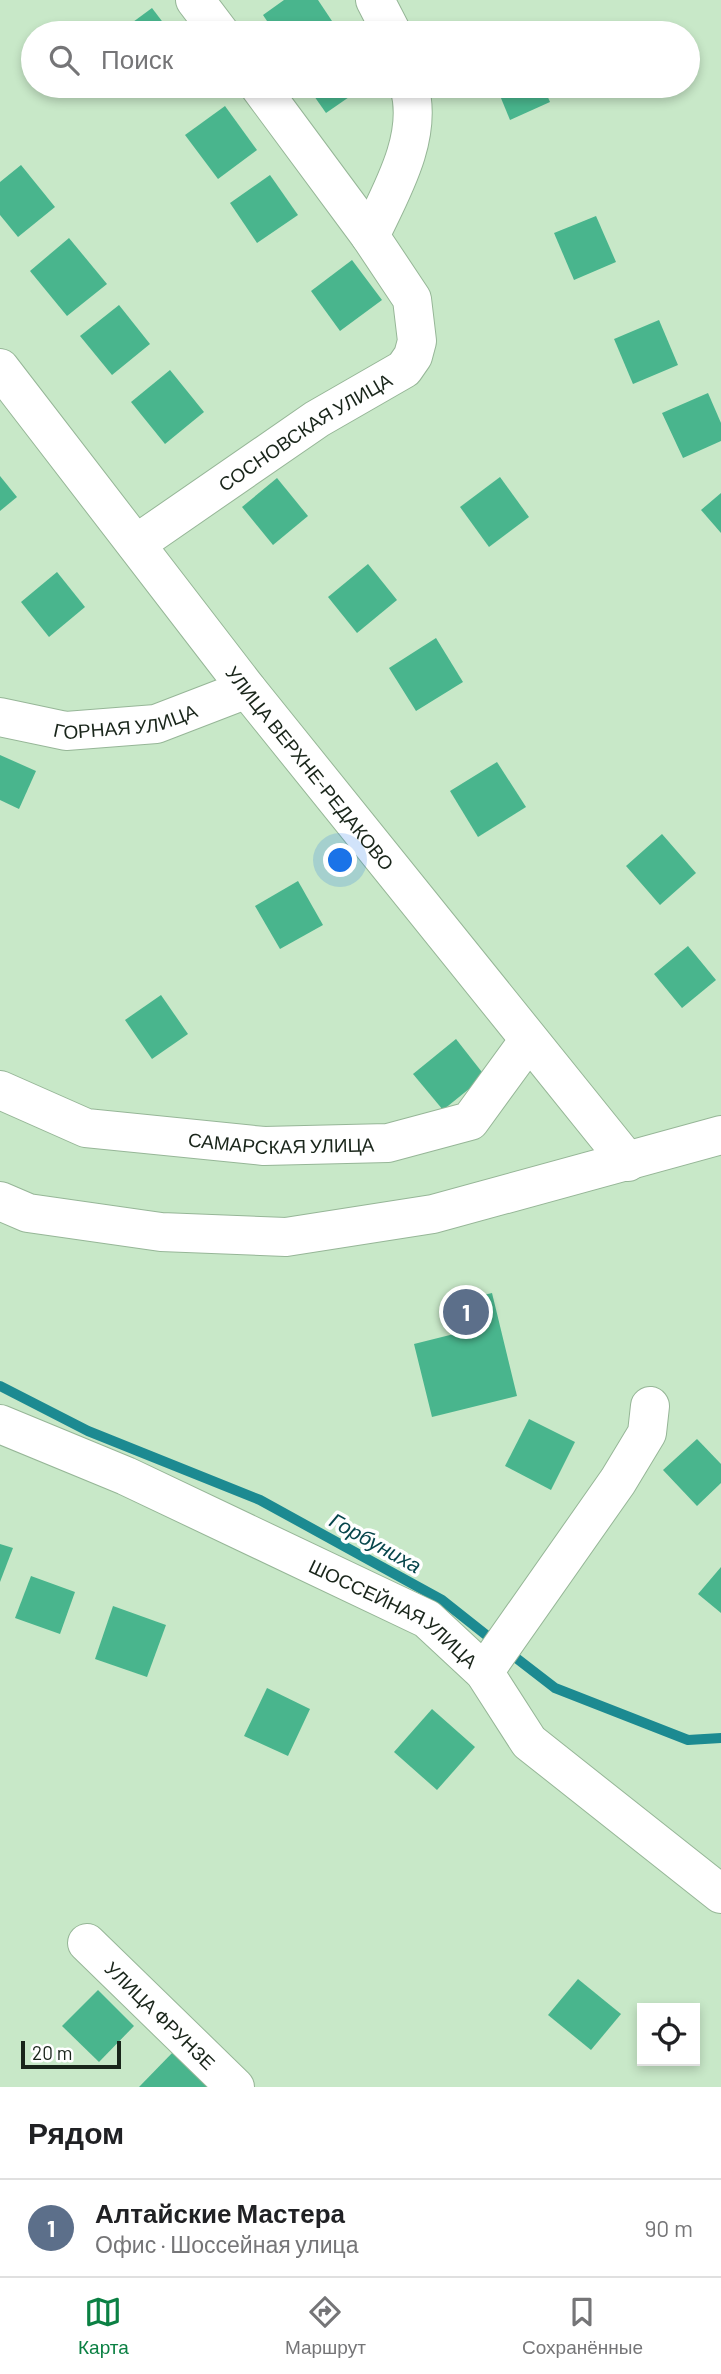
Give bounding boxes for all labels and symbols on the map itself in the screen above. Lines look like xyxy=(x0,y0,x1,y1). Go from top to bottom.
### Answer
street label: СОСНОВСКАЯ УЛИЦА xyxy=(213,367,396,495)
street label: УЛИЦА ВЕРХНЕ-РЕДАКОВО xyxy=(222,661,399,874)
street label: ГОРНАЯ УЛИЦА xyxy=(52,698,200,743)
your location xyxy=(323,843,357,877)
street label: САМАРСКАЯ УЛИЦА xyxy=(187,1127,375,1158)
pin: 1 xyxy=(443,1286,489,1338)
water label: Горбуниха xyxy=(326,1507,426,1577)
street label: ШОССЕЙНАЯ УЛИЦА xyxy=(306,1553,483,1672)
street label: УЛИЦА ФРУНЗЕ xyxy=(101,1956,221,2074)
scale bar xyxy=(21,2038,121,2070)

